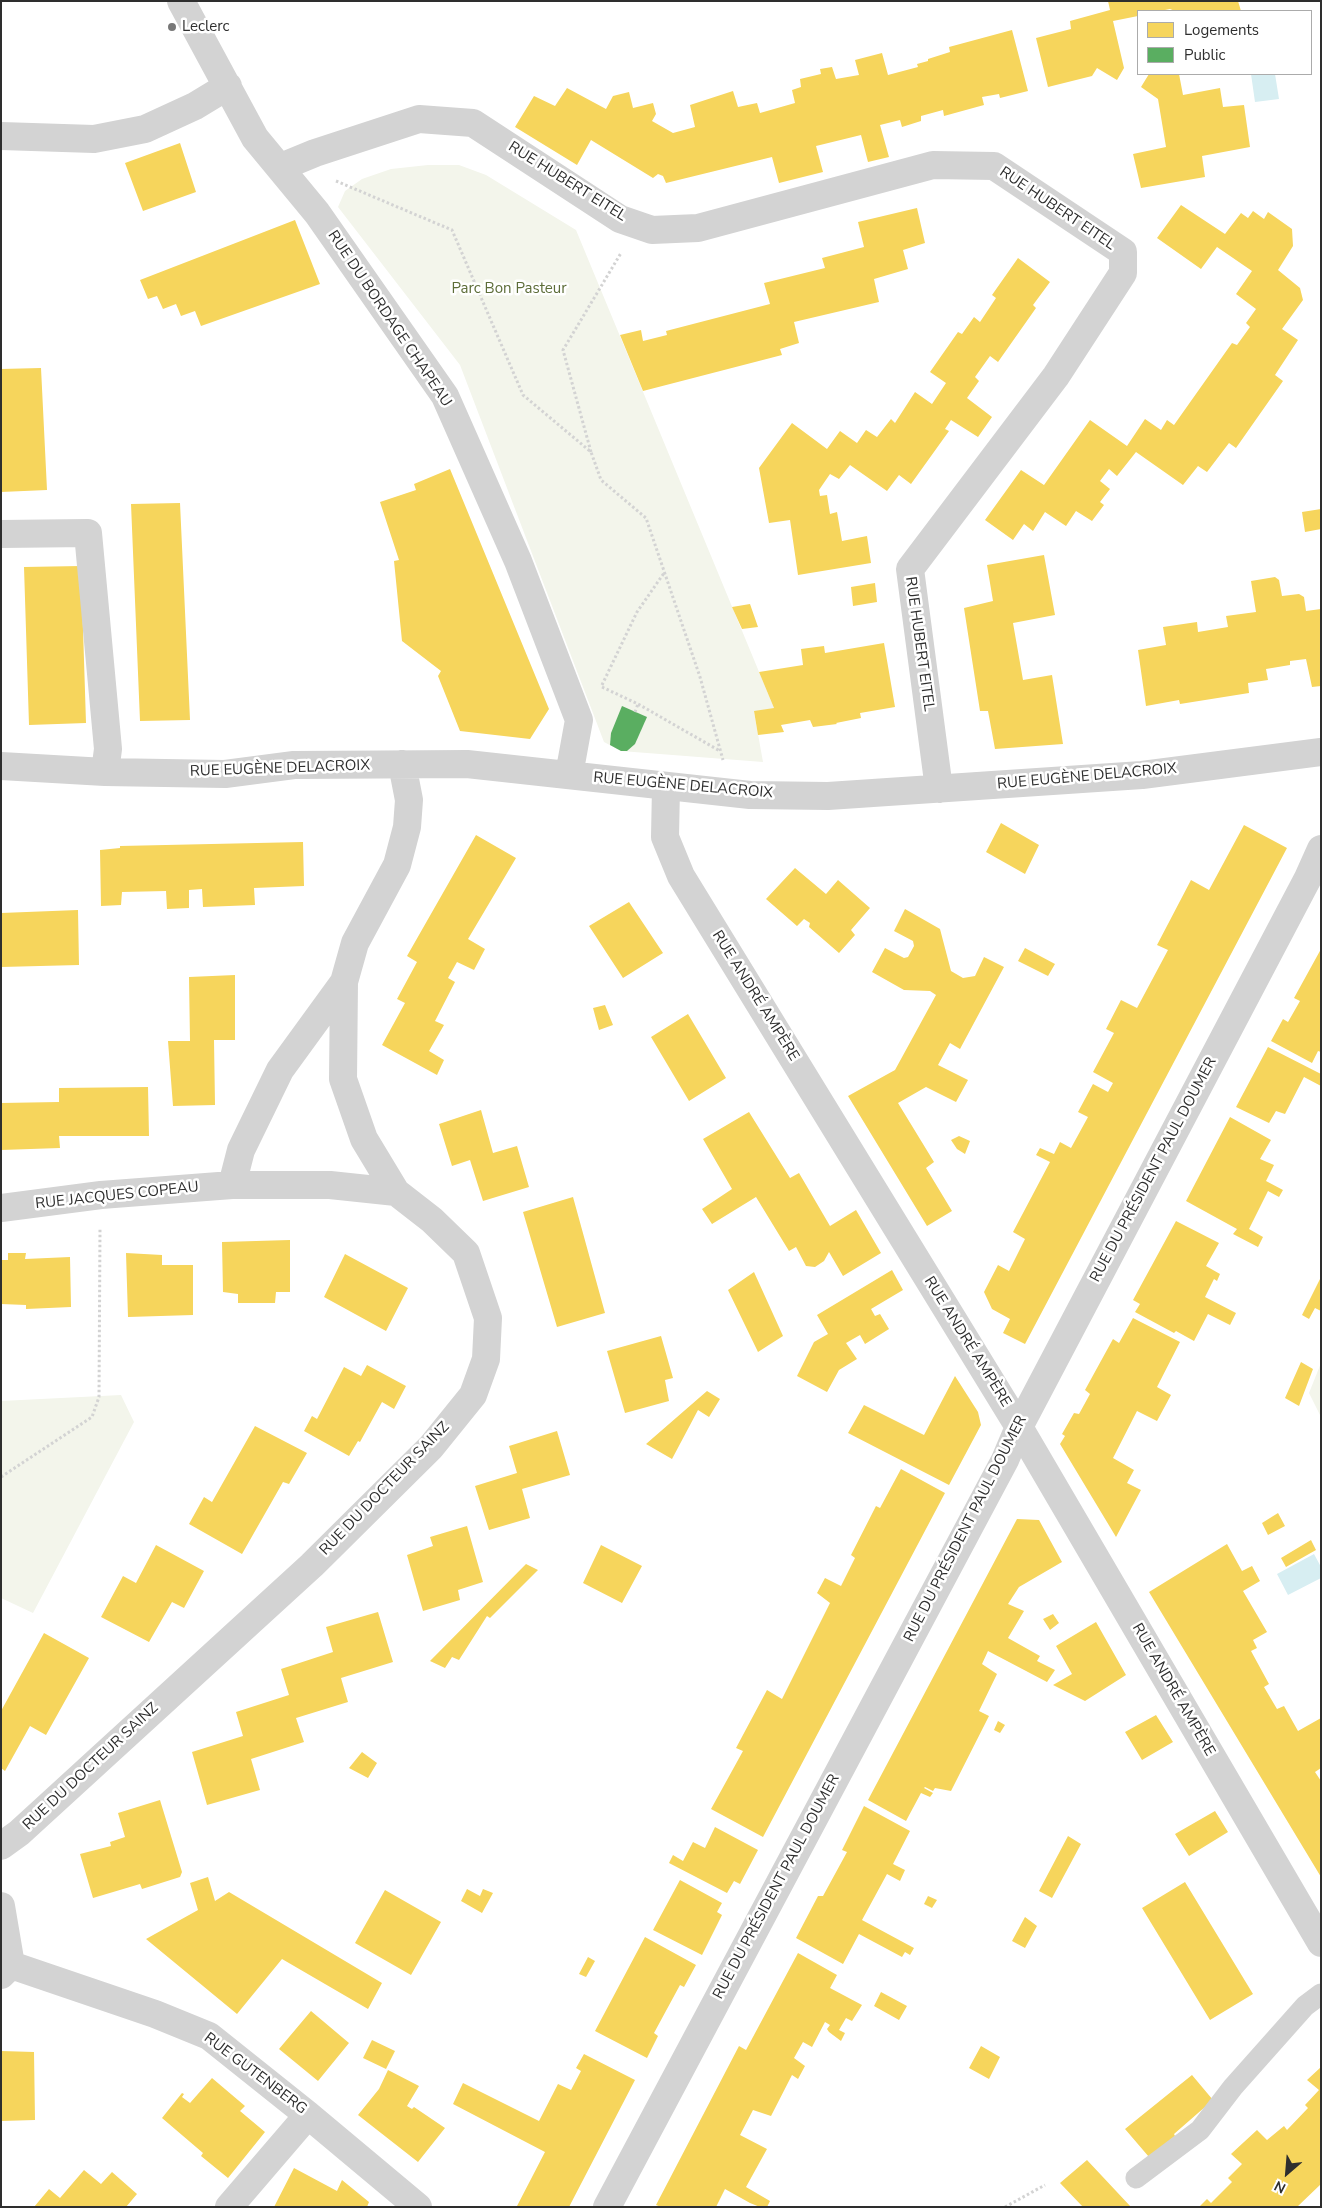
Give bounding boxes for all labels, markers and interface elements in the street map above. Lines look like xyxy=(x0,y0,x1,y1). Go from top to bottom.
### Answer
legend xyxy=(1137,10,1312,75)
place label: Leclerc xyxy=(182,18,230,36)
text: Logements xyxy=(1184,20,1259,40)
marker: Leclerc xyxy=(166,21,178,33)
text: Public xyxy=(1184,45,1225,65)
street label: RUE HUBERT EITEL xyxy=(505,138,629,226)
street label: RUE HUBERT EITEL xyxy=(996,164,1118,254)
street label: RUE DU BORDAGE CHAPEAU xyxy=(323,228,455,410)
park label: Parc Bon Pasteur xyxy=(451,280,567,298)
street label: RUE HUBERT EITEL xyxy=(901,575,937,713)
street label: RUE EUGÈNE DELACROIX xyxy=(190,757,370,781)
street label: RUE EUGÈNE DELACROIX xyxy=(996,760,1178,794)
street label: RUE EUGÈNE DELACROIX xyxy=(592,769,774,803)
street label: RUE ANDRÉ AMPÈRE xyxy=(708,928,802,1064)
street label: RUE DU PRÉSIDENT PAUL DOUMER xyxy=(1087,1055,1221,1285)
street label: RUE JACQUES COPEAU xyxy=(34,1178,200,1214)
street label: RUE ANDRÉ AMPÈRE xyxy=(920,1274,1014,1410)
street label: RUE DU PRÉSIDENT PAUL DOUMER xyxy=(901,1413,1031,1645)
street label: RUE DU DOCTEUR SAINZ xyxy=(317,1419,453,1559)
street label: RUE ANDRÉ AMPÈRE xyxy=(1128,1620,1218,1760)
street label: RUE DU DOCTEUR SAINZ xyxy=(20,1700,162,1834)
street label: RUE DU PRÉSIDENT PAUL DOUMER xyxy=(710,1772,844,2002)
street label: RUE GUTENBERG xyxy=(200,2030,310,2118)
north arrow xyxy=(1262,2148,1312,2198)
text: N xyxy=(1271,2176,1289,2198)

